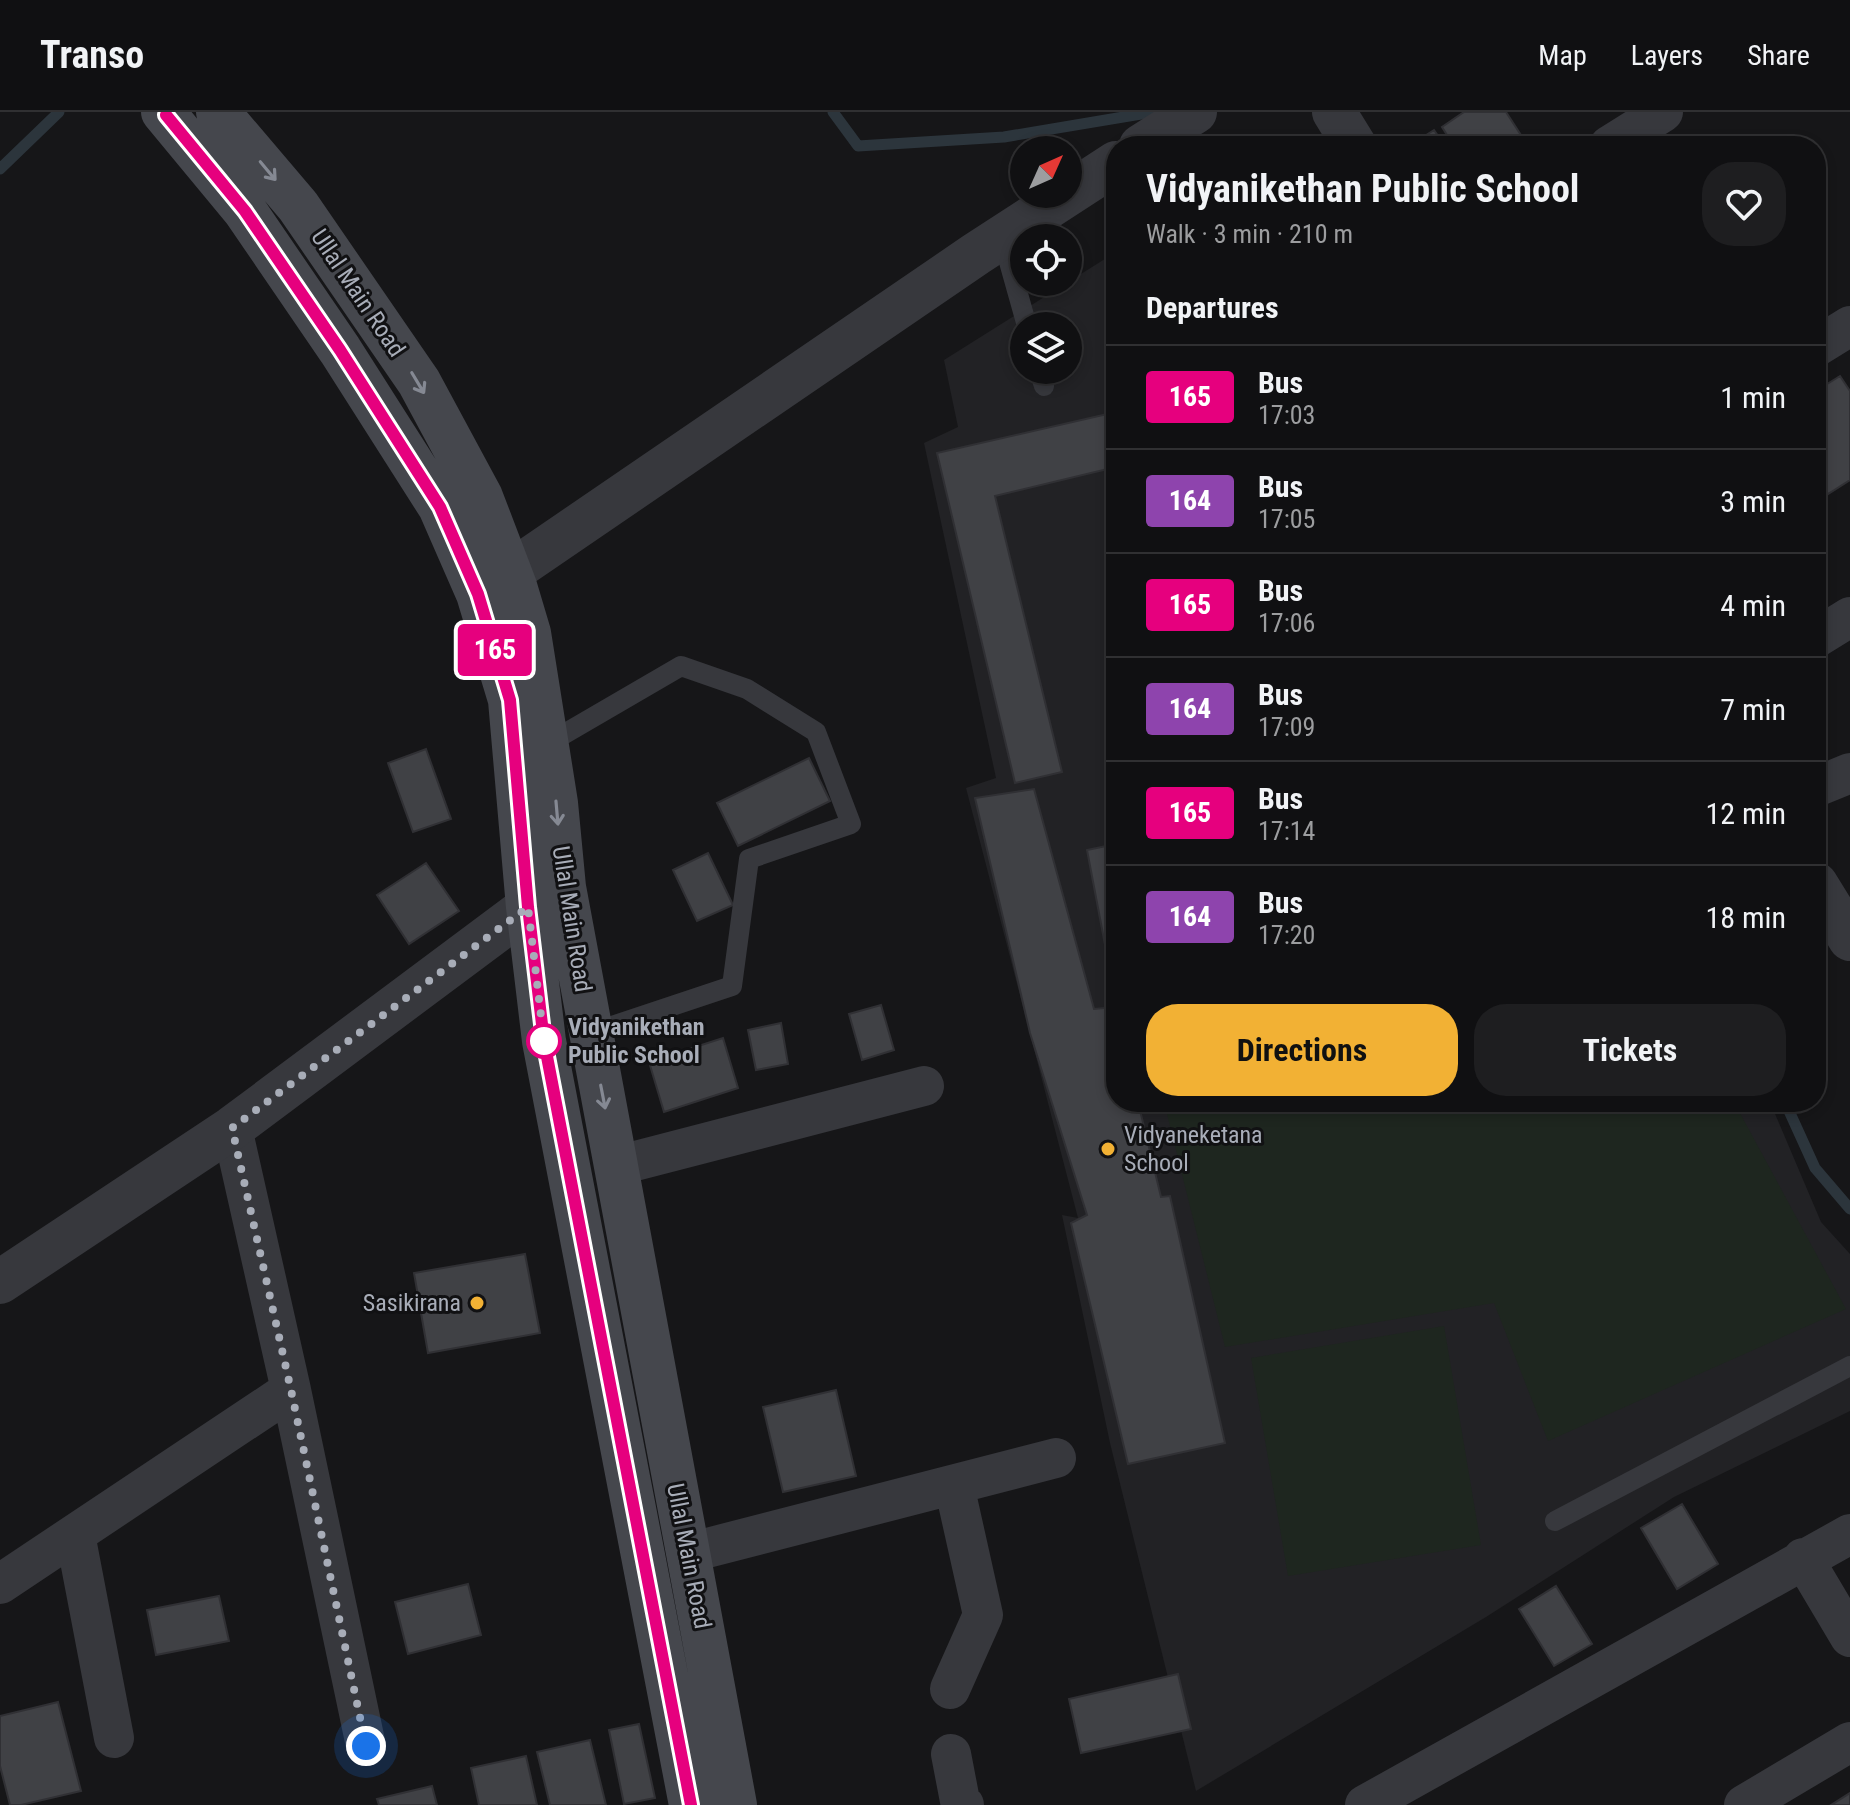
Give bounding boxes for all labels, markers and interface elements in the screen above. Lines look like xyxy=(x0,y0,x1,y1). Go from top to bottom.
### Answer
text: Transo xyxy=(40,33,144,77)
text: Map xyxy=(1538,39,1587,72)
text: Layers xyxy=(1631,39,1703,72)
text: Share xyxy=(1747,39,1810,72)
north arrow xyxy=(1010,136,1082,208)
map controls xyxy=(1010,136,1082,384)
one-way arrow xyxy=(259,161,277,181)
button: heart xyxy=(1702,162,1786,246)
text: Vidyanikethan Public School xyxy=(1146,167,1579,211)
text: Walk · 3 min · 210 m xyxy=(1146,219,1353,249)
street label: Ullal Main Road xyxy=(305,224,411,362)
button: locate xyxy=(1010,224,1082,296)
text: Departures xyxy=(1146,290,1279,325)
button: layers xyxy=(1010,312,1082,384)
text: Bus xyxy=(1258,365,1303,400)
one-way arrow xyxy=(411,371,427,394)
text: 165 xyxy=(1169,380,1211,413)
text: 1 min xyxy=(1720,380,1786,415)
text: 17:03 xyxy=(1258,400,1315,430)
text: Bus xyxy=(1258,469,1303,504)
text: 164 xyxy=(1169,484,1211,517)
text: 3 min xyxy=(1720,484,1786,519)
text: 17:05 xyxy=(1258,504,1315,534)
text: Bus xyxy=(1258,573,1303,608)
text: 165 xyxy=(1169,588,1211,621)
text: 4 min xyxy=(1720,588,1786,623)
text: 17:06 xyxy=(1258,608,1315,638)
line badge: 165 xyxy=(449,624,541,676)
text: 165 xyxy=(474,633,516,666)
text: Bus xyxy=(1258,677,1303,712)
text: 164 xyxy=(1169,692,1211,725)
text: 7 min xyxy=(1720,692,1786,727)
text: 17:09 xyxy=(1258,712,1315,742)
text: Bus xyxy=(1258,781,1303,816)
text: 165 xyxy=(1169,796,1211,829)
text: 12 min xyxy=(1705,796,1786,831)
one-way arrow xyxy=(549,799,564,826)
text: 17:14 xyxy=(1258,816,1315,846)
street label: Ullal Main Road xyxy=(547,844,597,994)
text: Bus xyxy=(1258,885,1303,920)
text: 164 xyxy=(1169,900,1211,933)
text: 18 min xyxy=(1705,900,1786,935)
text: 17:20 xyxy=(1258,920,1315,950)
button: Directions xyxy=(1146,1004,1458,1096)
button: Tickets xyxy=(1474,1004,1786,1096)
place label: Vidyanikethan Public School xyxy=(568,1013,705,1069)
marker: Vidyanikethan Public School xyxy=(527,1024,561,1058)
one-way arrow xyxy=(596,1084,611,1109)
place label: Vidyaneketana School xyxy=(1124,1121,1263,1177)
marker: Vidyaneketana School xyxy=(1099,1140,1117,1158)
place label: Sasikirana xyxy=(363,1289,461,1317)
marker: Sasikirana xyxy=(468,1294,486,1312)
street label: Ullal Main Road xyxy=(661,1481,717,1631)
your location xyxy=(346,1726,386,1766)

